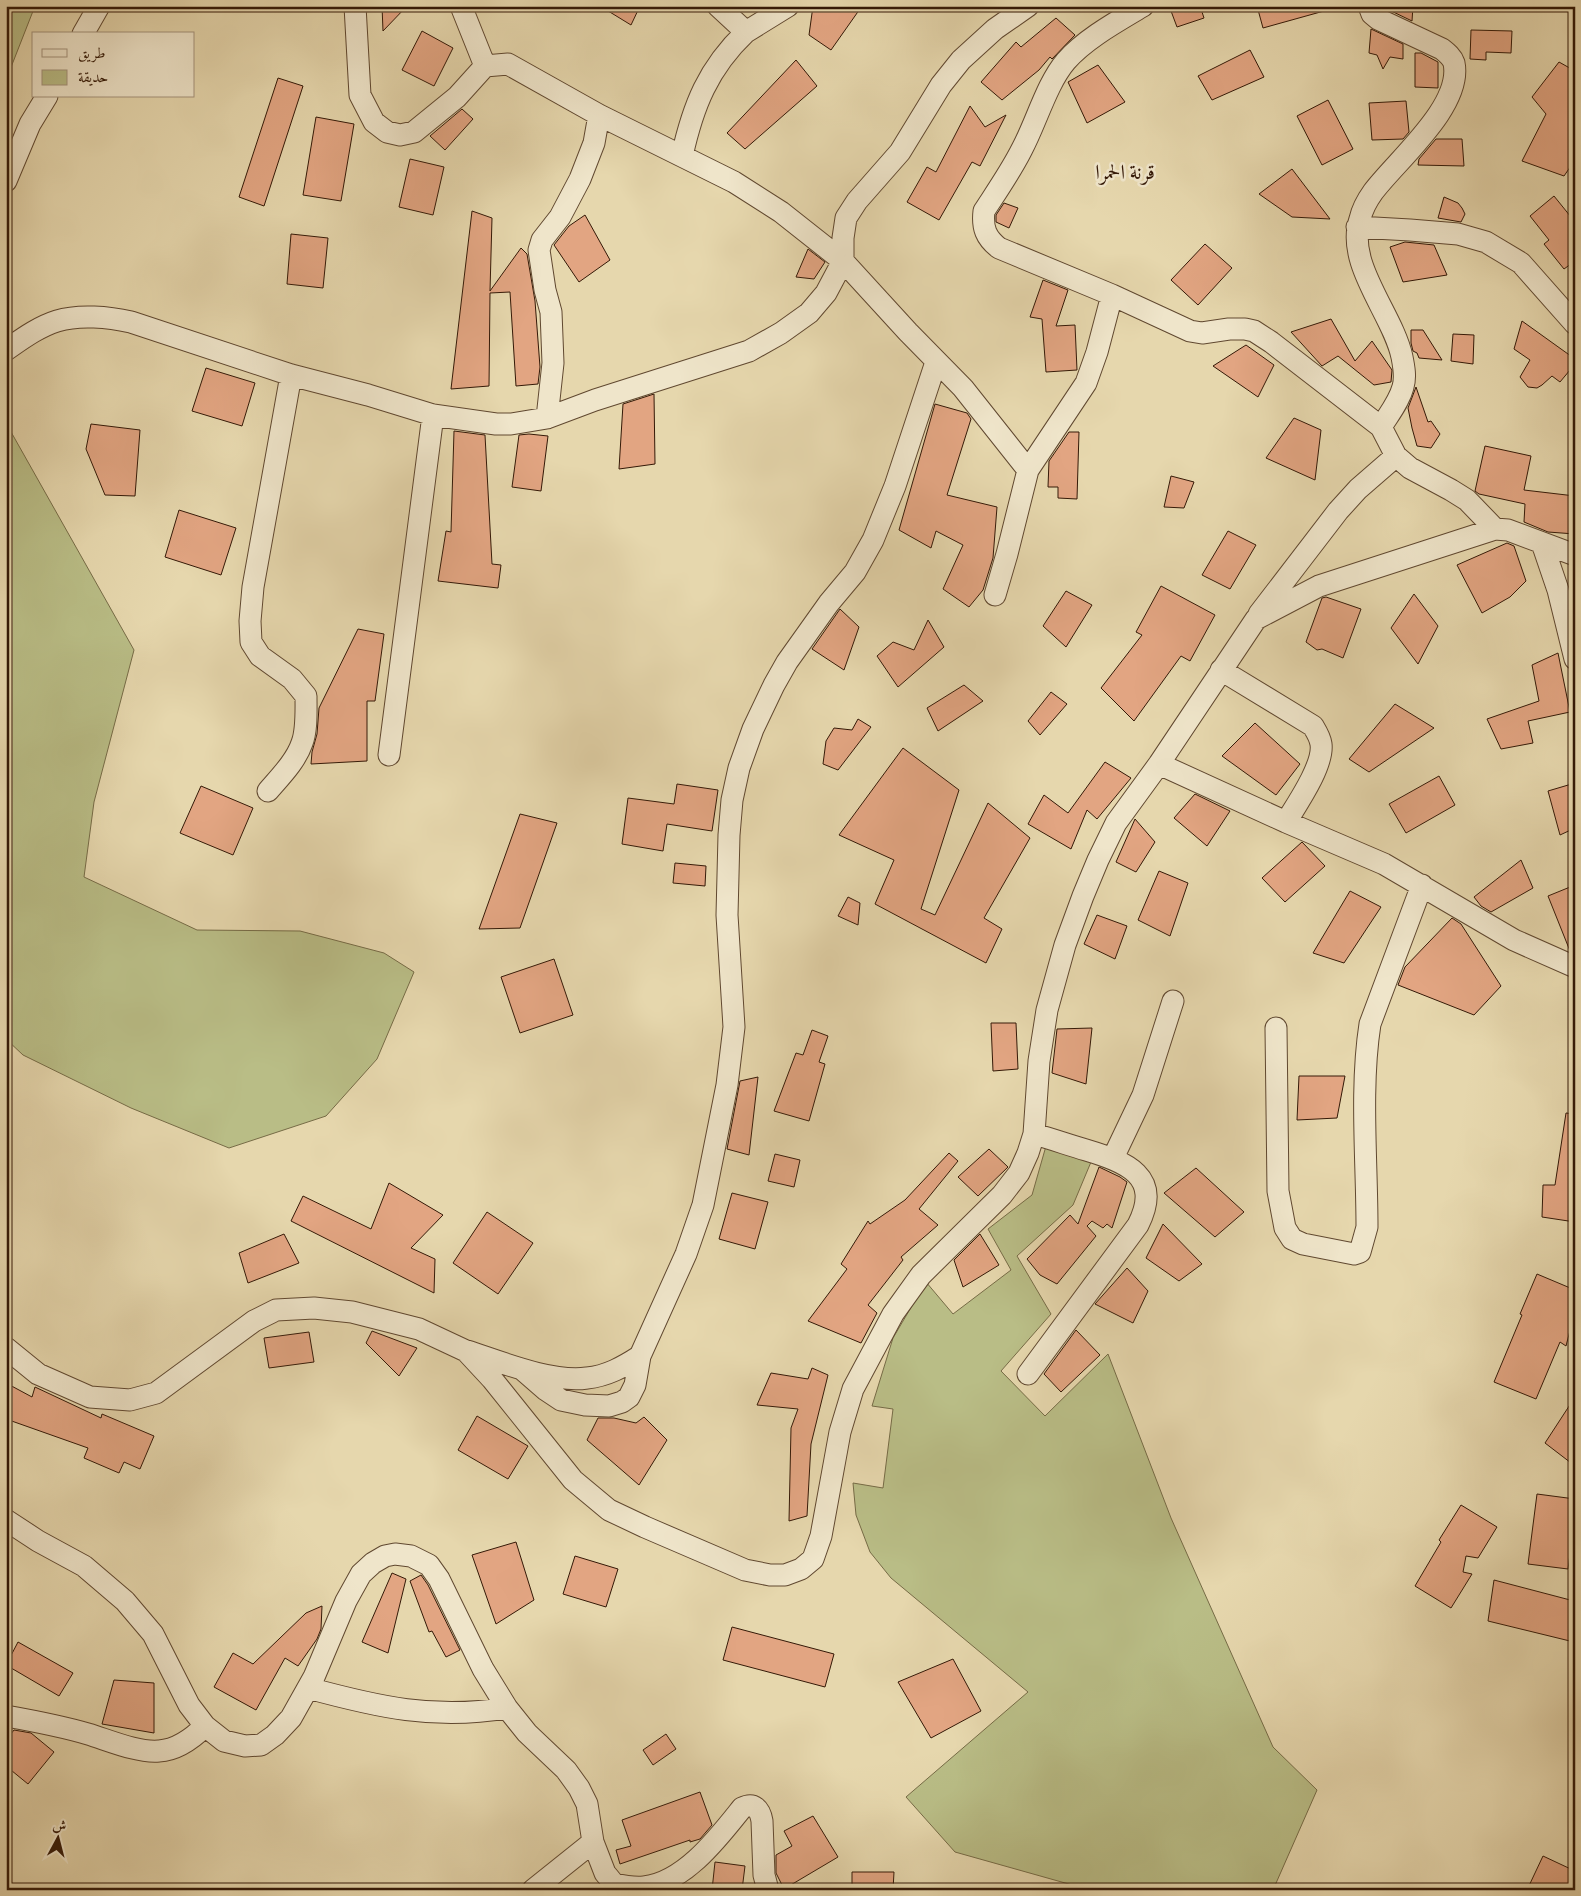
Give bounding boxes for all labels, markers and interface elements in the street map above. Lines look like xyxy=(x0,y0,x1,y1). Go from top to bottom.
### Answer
legend xyxy=(32,32,195,98)
text: طريق xyxy=(78,44,105,65)
text: حديقة xyxy=(78,68,108,89)
district label: قرنة الحمرا xyxy=(1095,159,1155,189)
north arrow xyxy=(32,1814,82,1864)
text: ش xyxy=(51,1816,68,1838)

